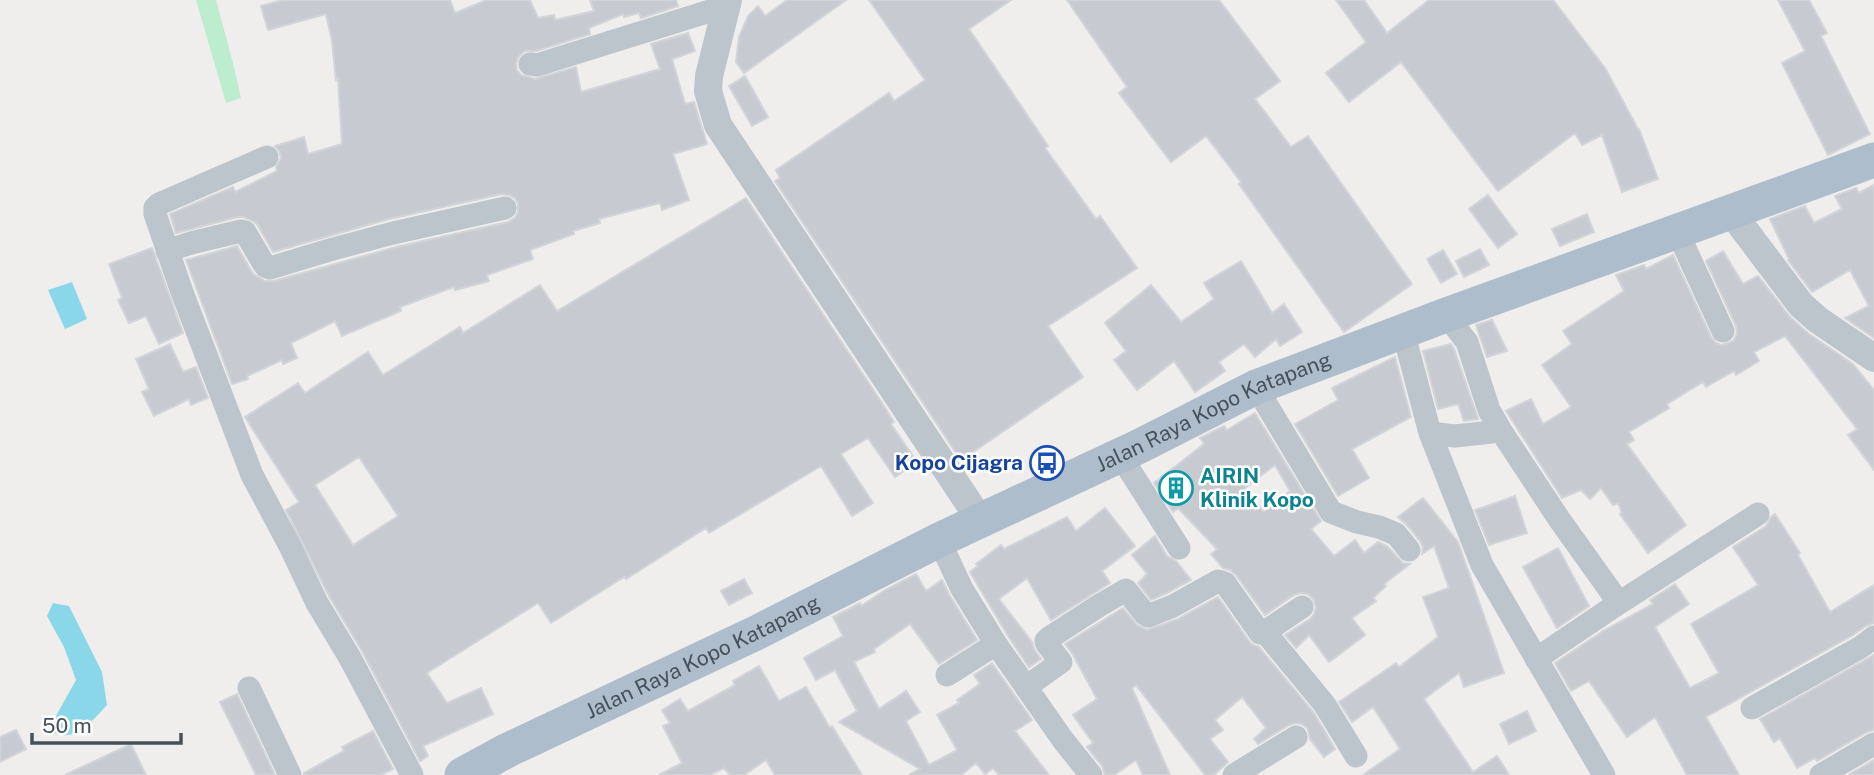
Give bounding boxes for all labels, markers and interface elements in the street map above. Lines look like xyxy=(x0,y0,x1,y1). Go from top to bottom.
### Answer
street label: Jalan Raya Kopo Katapang xyxy=(1092,347,1335,477)
bus stop icon: Kopo Cijagra xyxy=(1028,444,1066,482)
place label: Kopo Cijagra xyxy=(895,450,1023,475)
place label: AIRIN Klinik Kopo xyxy=(1200,463,1314,512)
building icon: AIRIN Klinik Kopo xyxy=(1157,469,1195,507)
street label: Jalan Raya Kopo Katapang xyxy=(581,590,824,724)
scale bar xyxy=(32,702,180,746)
text: 50 m xyxy=(42,713,92,738)

